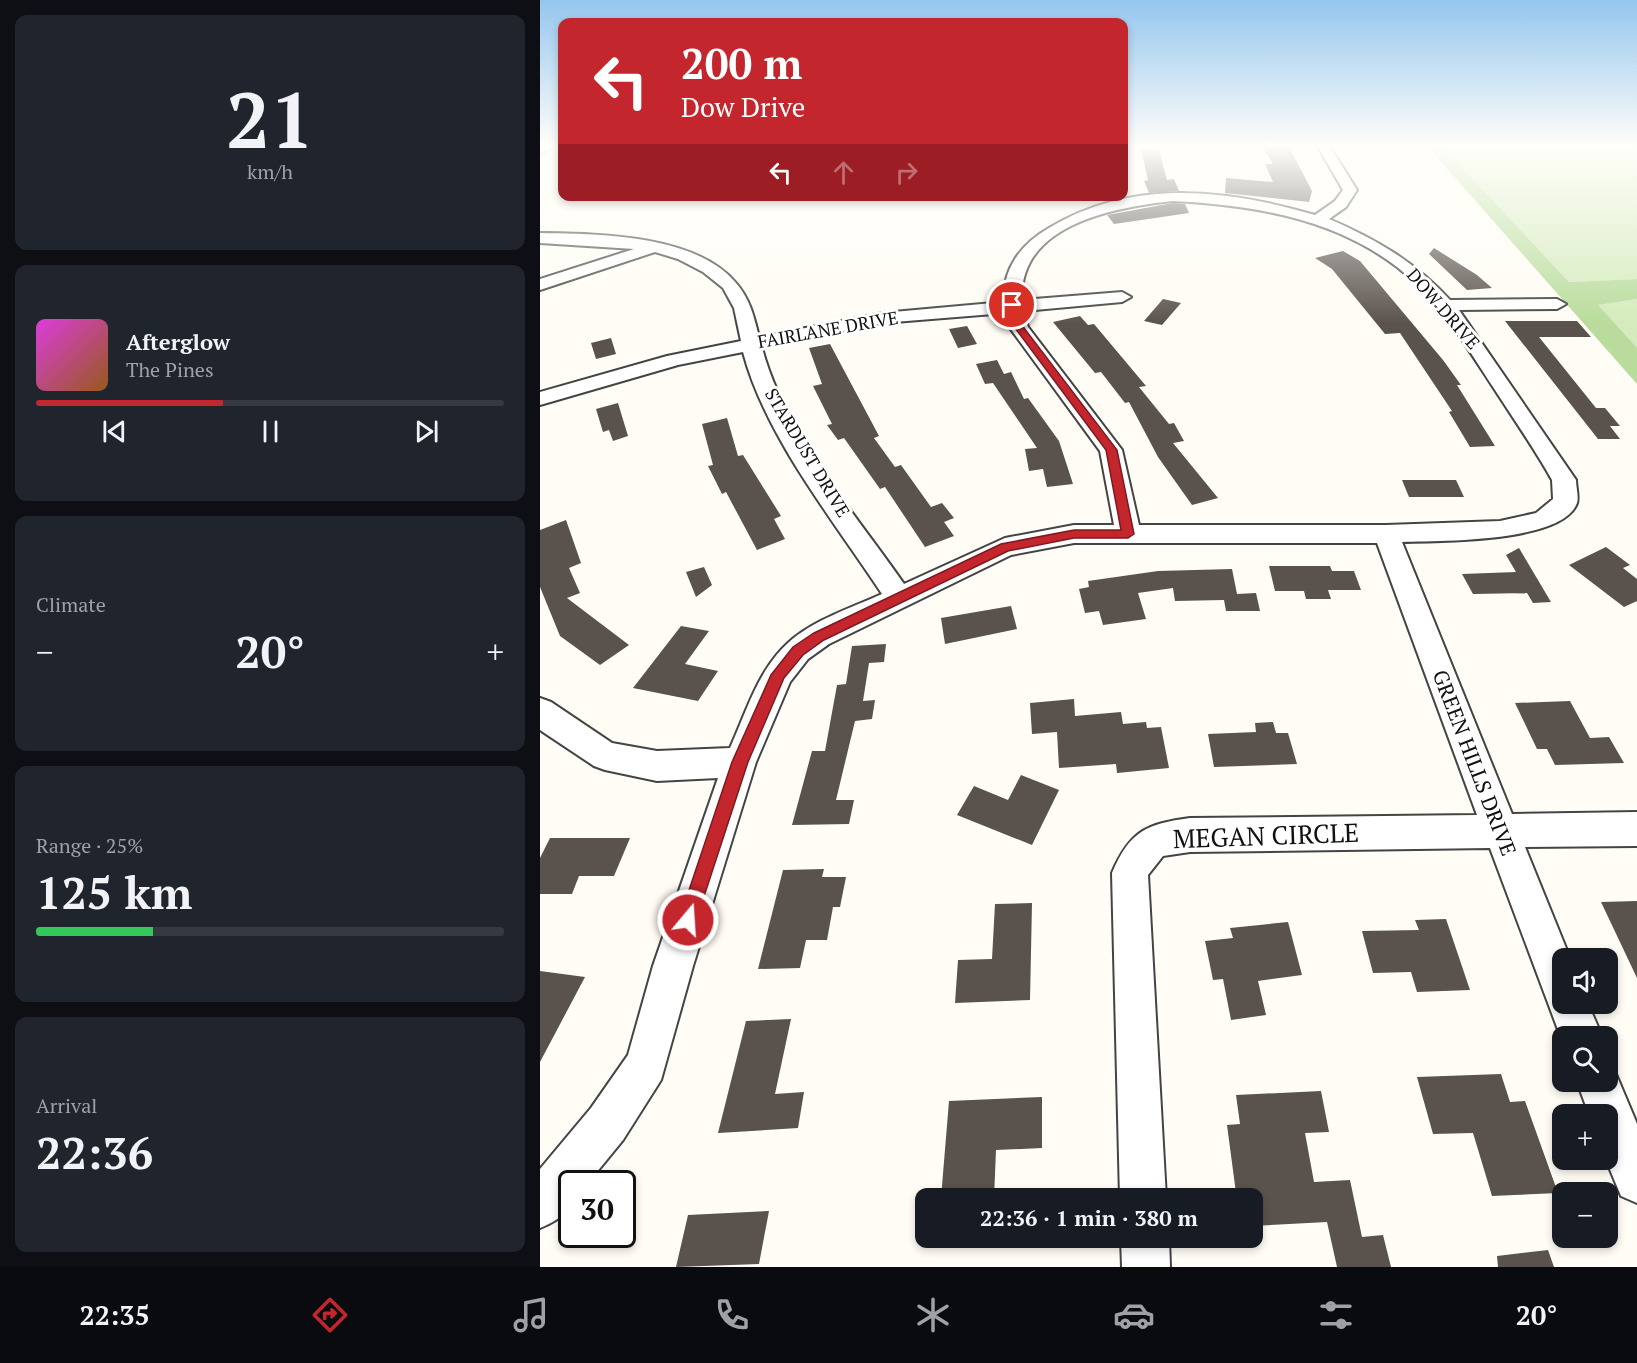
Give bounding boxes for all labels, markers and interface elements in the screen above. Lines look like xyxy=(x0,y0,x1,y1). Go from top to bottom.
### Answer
text: 200 m xyxy=(681,35,802,91)
icon: left xyxy=(582,42,660,120)
text: 21 xyxy=(226,67,314,170)
text: Dow Drive xyxy=(681,89,805,125)
icon: left xyxy=(764,156,797,189)
icon: ahead xyxy=(827,156,860,189)
icon: right xyxy=(890,156,923,189)
text: km/h xyxy=(247,158,293,185)
street label: DOW DRIVE xyxy=(1402,263,1486,354)
pin xyxy=(986,279,1037,330)
icon: arrive xyxy=(995,288,1028,321)
street label: FAIRLANE DRIVE xyxy=(756,305,900,353)
text: Afterglow xyxy=(126,327,230,356)
text: The Pines xyxy=(126,356,214,383)
street label: STARDUST DRIVE xyxy=(760,384,856,521)
icon: previous xyxy=(98,415,131,448)
icon: pause xyxy=(254,415,287,448)
icon: next xyxy=(410,415,443,448)
text: Climate xyxy=(36,591,106,618)
text: 20° xyxy=(235,621,305,681)
text: − xyxy=(36,630,54,673)
text: + xyxy=(486,630,504,673)
street label: GREEN HILLS DRIVE xyxy=(1427,666,1523,860)
street label: MEGAN CIRCLE xyxy=(1172,815,1360,855)
text: Range · 25% xyxy=(36,832,143,859)
text: 125 km xyxy=(36,862,192,922)
position arrow xyxy=(656,888,720,952)
map controls xyxy=(1552,948,1618,1248)
button: sound xyxy=(1552,948,1618,1014)
button: search xyxy=(1552,1026,1618,1092)
text: Arrival xyxy=(36,1092,97,1119)
button: + xyxy=(1552,1104,1618,1170)
text: 22:36 xyxy=(36,1122,153,1182)
speed limit sign: 30 xyxy=(558,1170,636,1248)
button: − xyxy=(1552,1182,1618,1248)
text: 22:36 · 1 min · 380 m xyxy=(980,1203,1198,1232)
icon: directions xyxy=(309,1294,351,1336)
icon: music xyxy=(510,1294,552,1336)
icon: phone xyxy=(711,1294,753,1336)
icon: climate xyxy=(912,1294,954,1336)
icon: car xyxy=(1113,1294,1155,1336)
icon: filters xyxy=(1315,1294,1357,1336)
text: 22:35 xyxy=(80,1297,150,1333)
text: 20° xyxy=(1516,1297,1557,1333)

